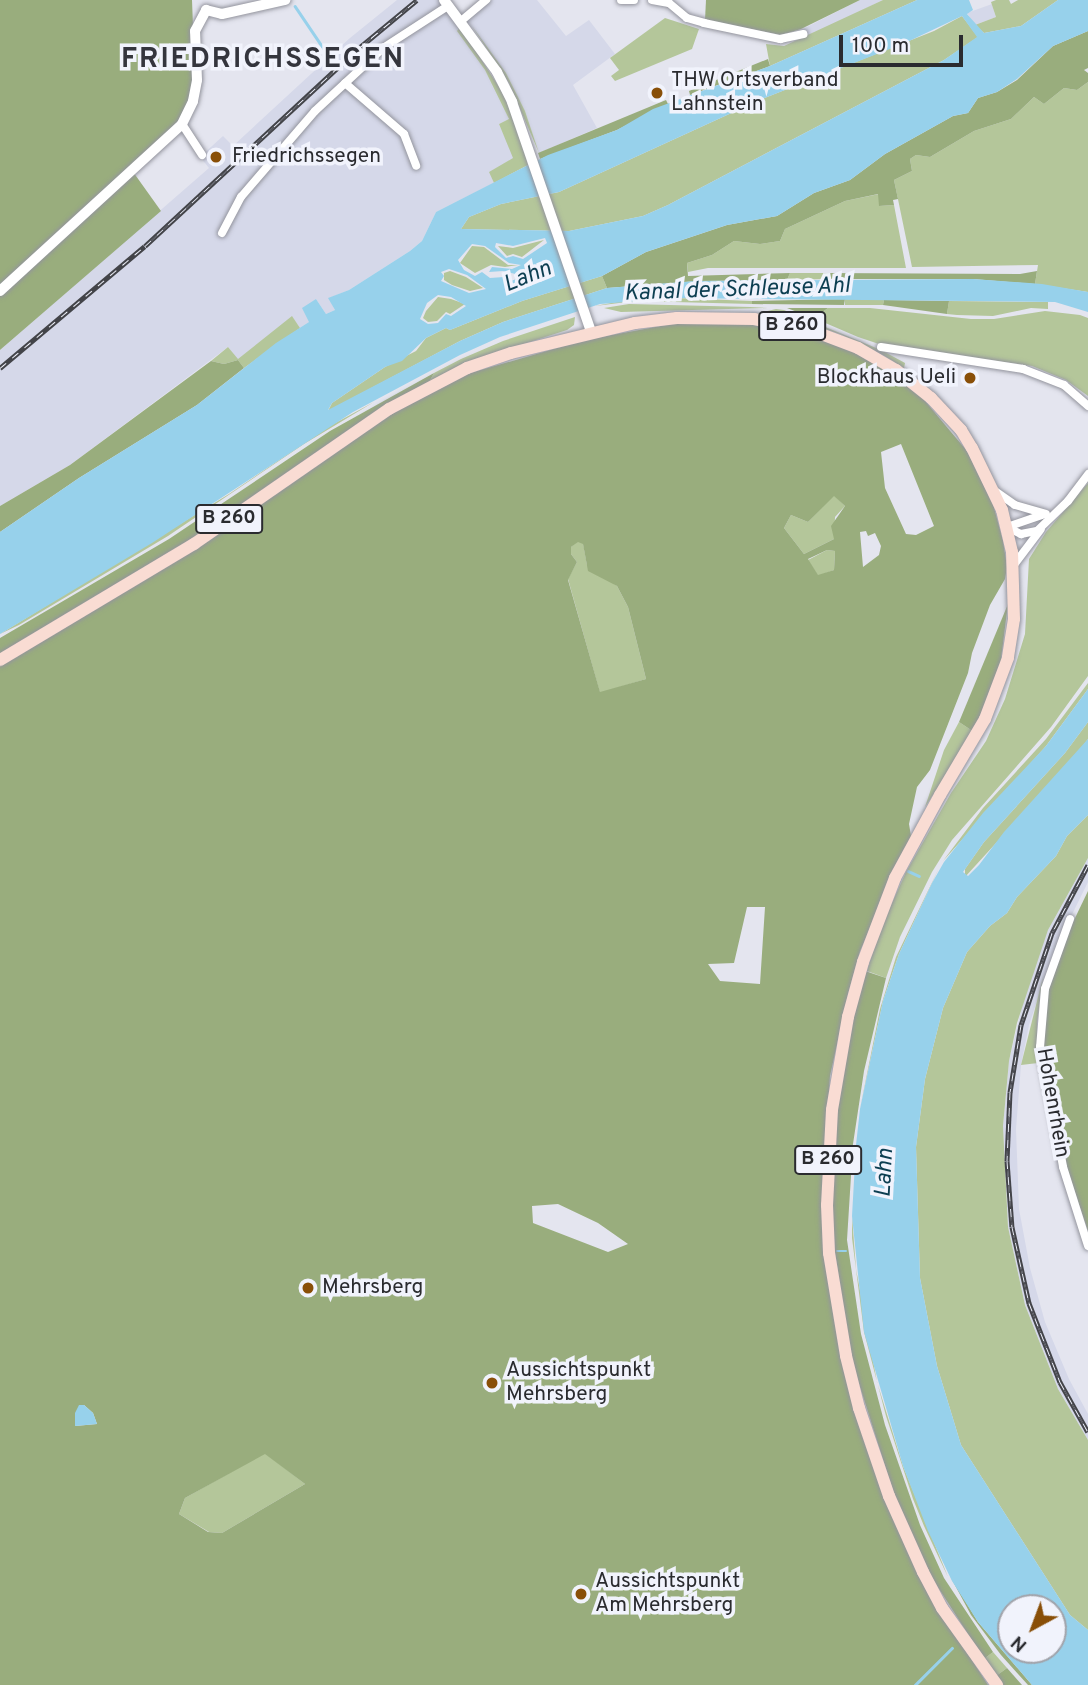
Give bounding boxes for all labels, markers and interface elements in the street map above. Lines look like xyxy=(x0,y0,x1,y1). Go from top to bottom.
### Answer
scale bar xyxy=(843,21,967,65)
text: 100 m xyxy=(852,33,909,60)
district label: FRIEDRICHSSEGEN xyxy=(123,43,403,77)
place label: THW Ortsverband Lahnstein xyxy=(671,68,839,118)
marker: THW Ortsverband Lahnstein xyxy=(649,85,665,101)
place label: Friedrichssegen xyxy=(232,144,381,170)
marker: Friedrichssegen xyxy=(206,147,226,167)
water label: Lahn xyxy=(500,256,556,300)
water label: Kanal der Schleuse Ahl xyxy=(623,273,851,309)
road number: B 260 xyxy=(757,310,827,342)
place label: Blockhaus Ueli xyxy=(817,365,956,391)
marker: Blockhaus Ueli xyxy=(962,370,978,386)
road number: B 260 xyxy=(194,504,264,534)
street label: Hohenrhein xyxy=(1030,1046,1074,1160)
road number: B 260 xyxy=(793,1144,863,1176)
water label: Lahn xyxy=(871,1148,901,1198)
place label: Mehrsberg xyxy=(322,1275,423,1301)
marker: Mehrsberg xyxy=(300,1280,316,1296)
place label: Aussichtspunkt Mehrsberg xyxy=(506,1358,651,1408)
marker: Aussichtspunkt Mehrsberg xyxy=(484,1375,500,1391)
place label: Aussichtspunkt Am Mehrsberg xyxy=(595,1569,740,1619)
marker: Aussichtspunkt Am Mehrsberg xyxy=(573,1586,589,1602)
north arrow xyxy=(997,1594,1067,1664)
text: N xyxy=(1007,1630,1033,1657)

